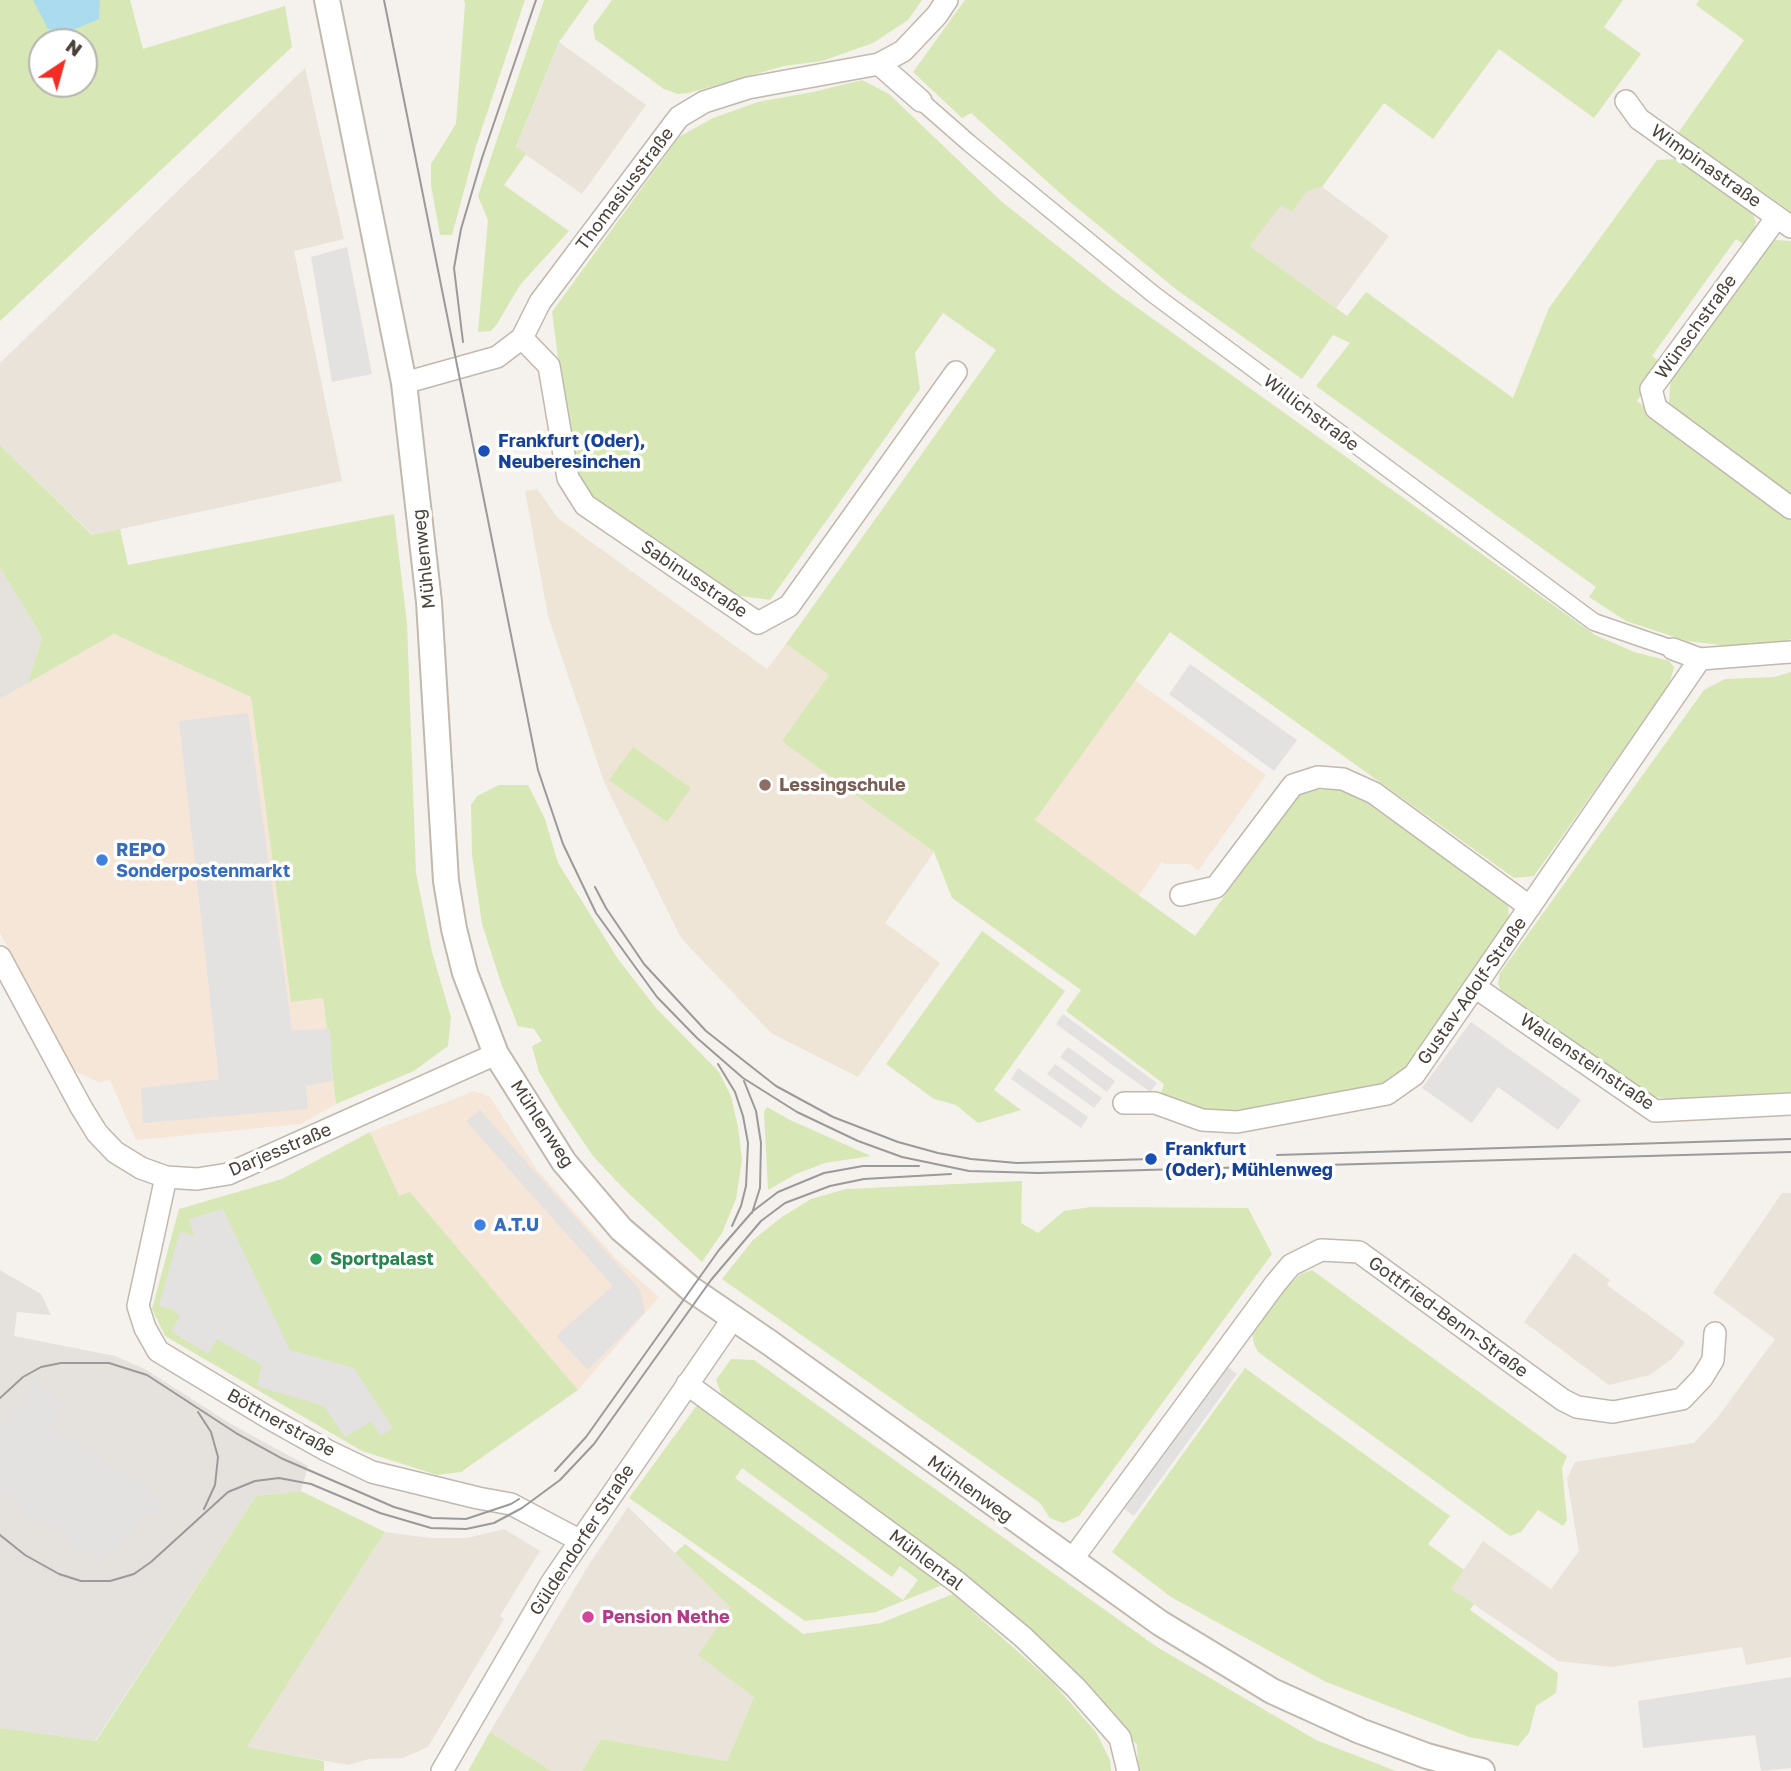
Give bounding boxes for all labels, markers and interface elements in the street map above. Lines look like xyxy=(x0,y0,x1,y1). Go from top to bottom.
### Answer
north arrow xyxy=(28,28,98,98)
text: N xyxy=(62,34,87,61)
street label: Wimpinastraße xyxy=(1647,120,1765,212)
street label: Thomasiusstraße xyxy=(572,123,678,255)
street label: Wünschstraße xyxy=(1651,271,1741,383)
street label: Willichstraße xyxy=(1259,370,1363,456)
place label: Frankfurt (Oder), Neuberesinchen xyxy=(498,430,646,472)
marker: Frankfurt (Oder), Neuberesinchen xyxy=(476,443,492,459)
street label: Mühlenweg xyxy=(408,508,440,610)
street label: Sabinusstraße xyxy=(637,535,751,623)
place label: Lessingschule xyxy=(779,774,906,796)
marker: Lessingschule xyxy=(757,777,773,793)
place label: REPO Sonderpostenmarkt xyxy=(116,839,290,882)
marker: REPO Sonderpostenmarkt xyxy=(94,852,110,868)
street label: Gustav-Adolf-Straße xyxy=(1413,913,1531,1069)
street label: Wallensteinstraße xyxy=(1516,1009,1658,1115)
street label: Mühlenweg xyxy=(506,1076,578,1172)
street label: Darjesstraße xyxy=(226,1119,334,1181)
place label: Frankfurt (Oder), Mühlenweg xyxy=(1165,1138,1333,1180)
marker: Frankfurt (Oder), Mühlenweg xyxy=(1143,1151,1159,1167)
place label: A.T.U xyxy=(494,1214,539,1236)
marker: A.T.U xyxy=(472,1217,488,1233)
place label: Sportpalast xyxy=(330,1248,434,1270)
marker: Sportpalast xyxy=(308,1251,324,1267)
street label: Gottfried-Benn-Straße xyxy=(1364,1252,1532,1382)
street label: Böttnerstraße xyxy=(223,1384,339,1462)
street label: Mühlenweg xyxy=(923,1451,1017,1527)
street label: Güldendorfer Straße xyxy=(525,1460,639,1620)
street label: Mühlental xyxy=(885,1525,967,1595)
place label: Pension Nethe xyxy=(602,1606,730,1628)
marker: Pension Nethe xyxy=(580,1609,596,1625)

